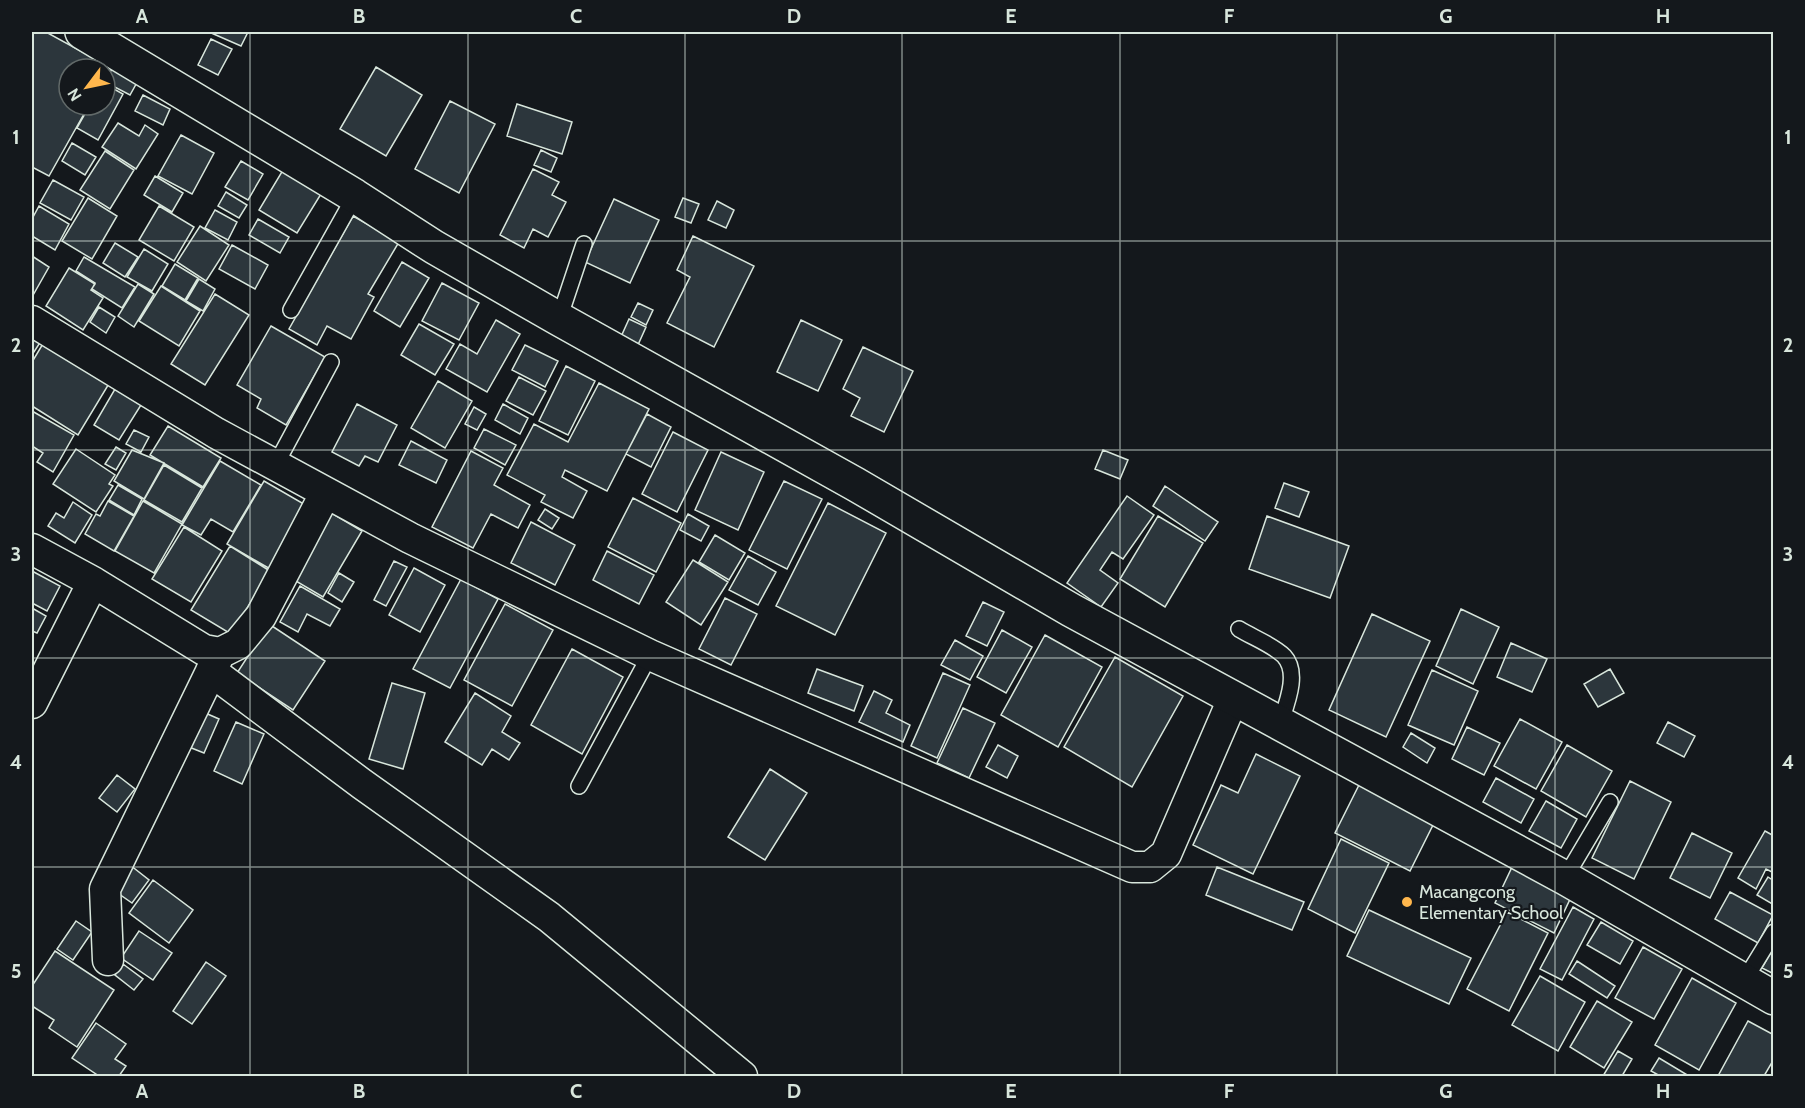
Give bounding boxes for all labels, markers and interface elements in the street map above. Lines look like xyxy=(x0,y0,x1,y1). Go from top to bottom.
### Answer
text: A xyxy=(136,4,149,28)
text: B xyxy=(353,4,365,28)
text: C xyxy=(570,4,582,28)
text: D xyxy=(787,4,801,28)
text: E xyxy=(1005,4,1017,28)
text: F xyxy=(1224,4,1235,28)
text: G xyxy=(1439,4,1453,28)
text: H xyxy=(1656,4,1670,28)
north arrow xyxy=(57,57,117,117)
text: N xyxy=(64,85,86,105)
text: 1 xyxy=(12,125,20,149)
text: 1 xyxy=(1784,125,1792,149)
text: 2 xyxy=(11,333,21,357)
text: 2 xyxy=(1783,333,1793,357)
text: 3 xyxy=(11,542,21,566)
text: 3 xyxy=(1783,542,1793,566)
text: 4 xyxy=(10,750,22,774)
text: 4 xyxy=(1782,750,1794,774)
place label: Macangcong Elementary School xyxy=(1419,881,1564,924)
marker: Macangcong Elementary School xyxy=(1400,895,1414,909)
text: 5 xyxy=(11,959,21,983)
text: 5 xyxy=(1783,959,1793,983)
text: A xyxy=(136,1079,149,1103)
text: B xyxy=(353,1079,365,1103)
text: C xyxy=(570,1079,582,1103)
text: D xyxy=(787,1079,801,1103)
text: E xyxy=(1005,1079,1017,1103)
text: F xyxy=(1224,1079,1235,1103)
text: G xyxy=(1439,1079,1453,1103)
text: H xyxy=(1656,1079,1670,1103)

